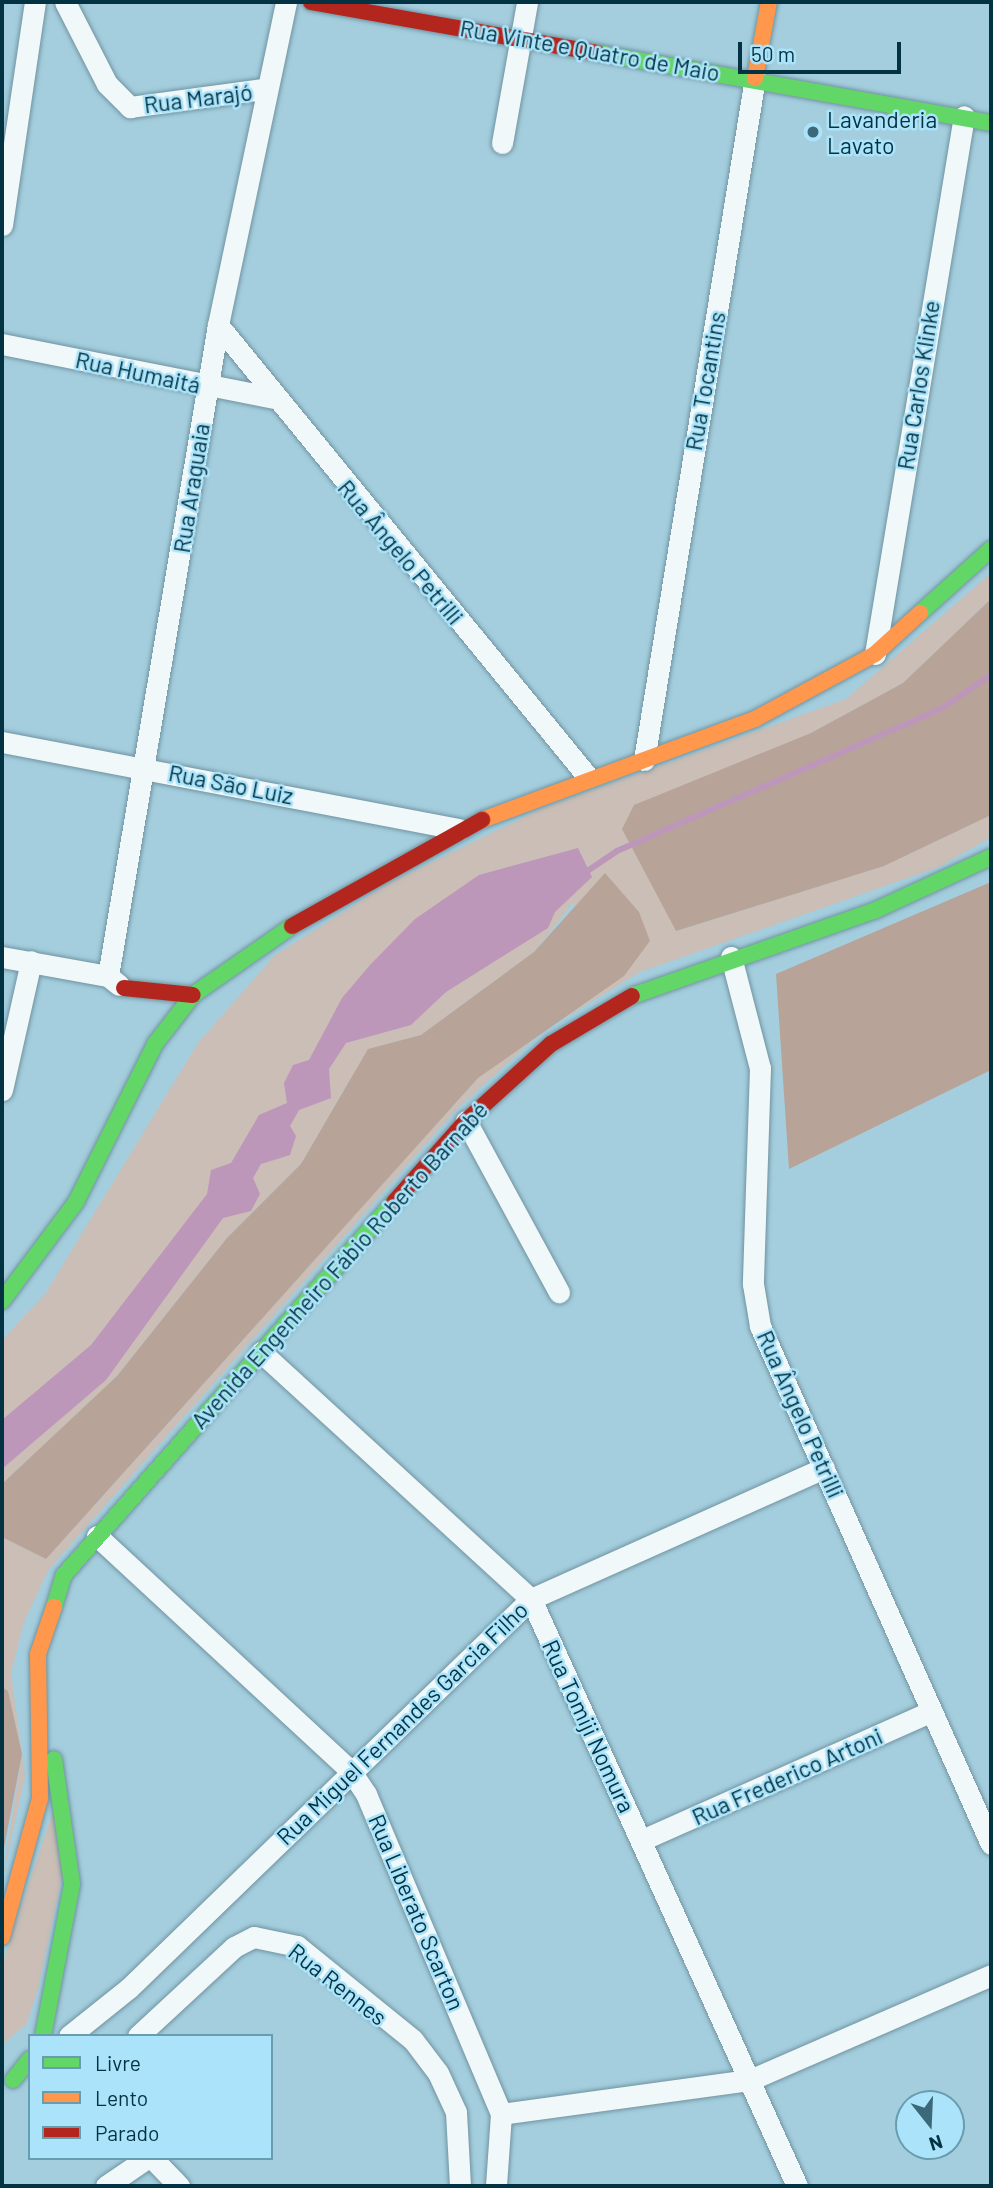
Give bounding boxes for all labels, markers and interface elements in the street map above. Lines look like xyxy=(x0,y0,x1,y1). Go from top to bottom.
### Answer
street label: Rua Vinte e Quatro de Maio xyxy=(458,14,722,86)
scale bar xyxy=(741,28,904,72)
text: 50 m xyxy=(751,41,795,66)
street label: Rua Marajó xyxy=(142,78,254,118)
place label: Lavanderia Lavato xyxy=(827,105,937,159)
marker: Lavanderia Lavato xyxy=(805,124,821,140)
street label: Rua Carlos Klinke xyxy=(891,298,945,472)
street label: Rua Tocantins xyxy=(679,309,731,453)
street label: Rua Humaitá xyxy=(73,345,203,399)
street label: Rua Araguaia xyxy=(167,421,215,555)
street label: Rua Ângelo Petrilli xyxy=(332,474,470,630)
street label: Rua São Luiz xyxy=(166,758,296,810)
street label: Avenida Engenheiro Fábio Roberto Barnabé xyxy=(185,1096,493,1434)
street label: Rua Ângelo Petrilli xyxy=(752,1326,850,1502)
street label: Rua Miguel Fernandes Garcia Filho xyxy=(271,1596,533,1850)
street label: Rua Tomiji Nomura xyxy=(537,1635,641,1817)
street label: Rua Frederico Artoni xyxy=(687,1722,887,1830)
street label: Rua Liberato Scarton xyxy=(363,1810,471,2014)
street label: Rua Rennes xyxy=(283,1937,393,2031)
legend xyxy=(28,2034,273,2160)
text: Livre xyxy=(95,2050,141,2075)
text: Lento xyxy=(95,2085,148,2110)
north arrow xyxy=(895,2090,965,2160)
text: Parado xyxy=(95,2120,159,2145)
text: N xyxy=(926,2131,946,2156)

